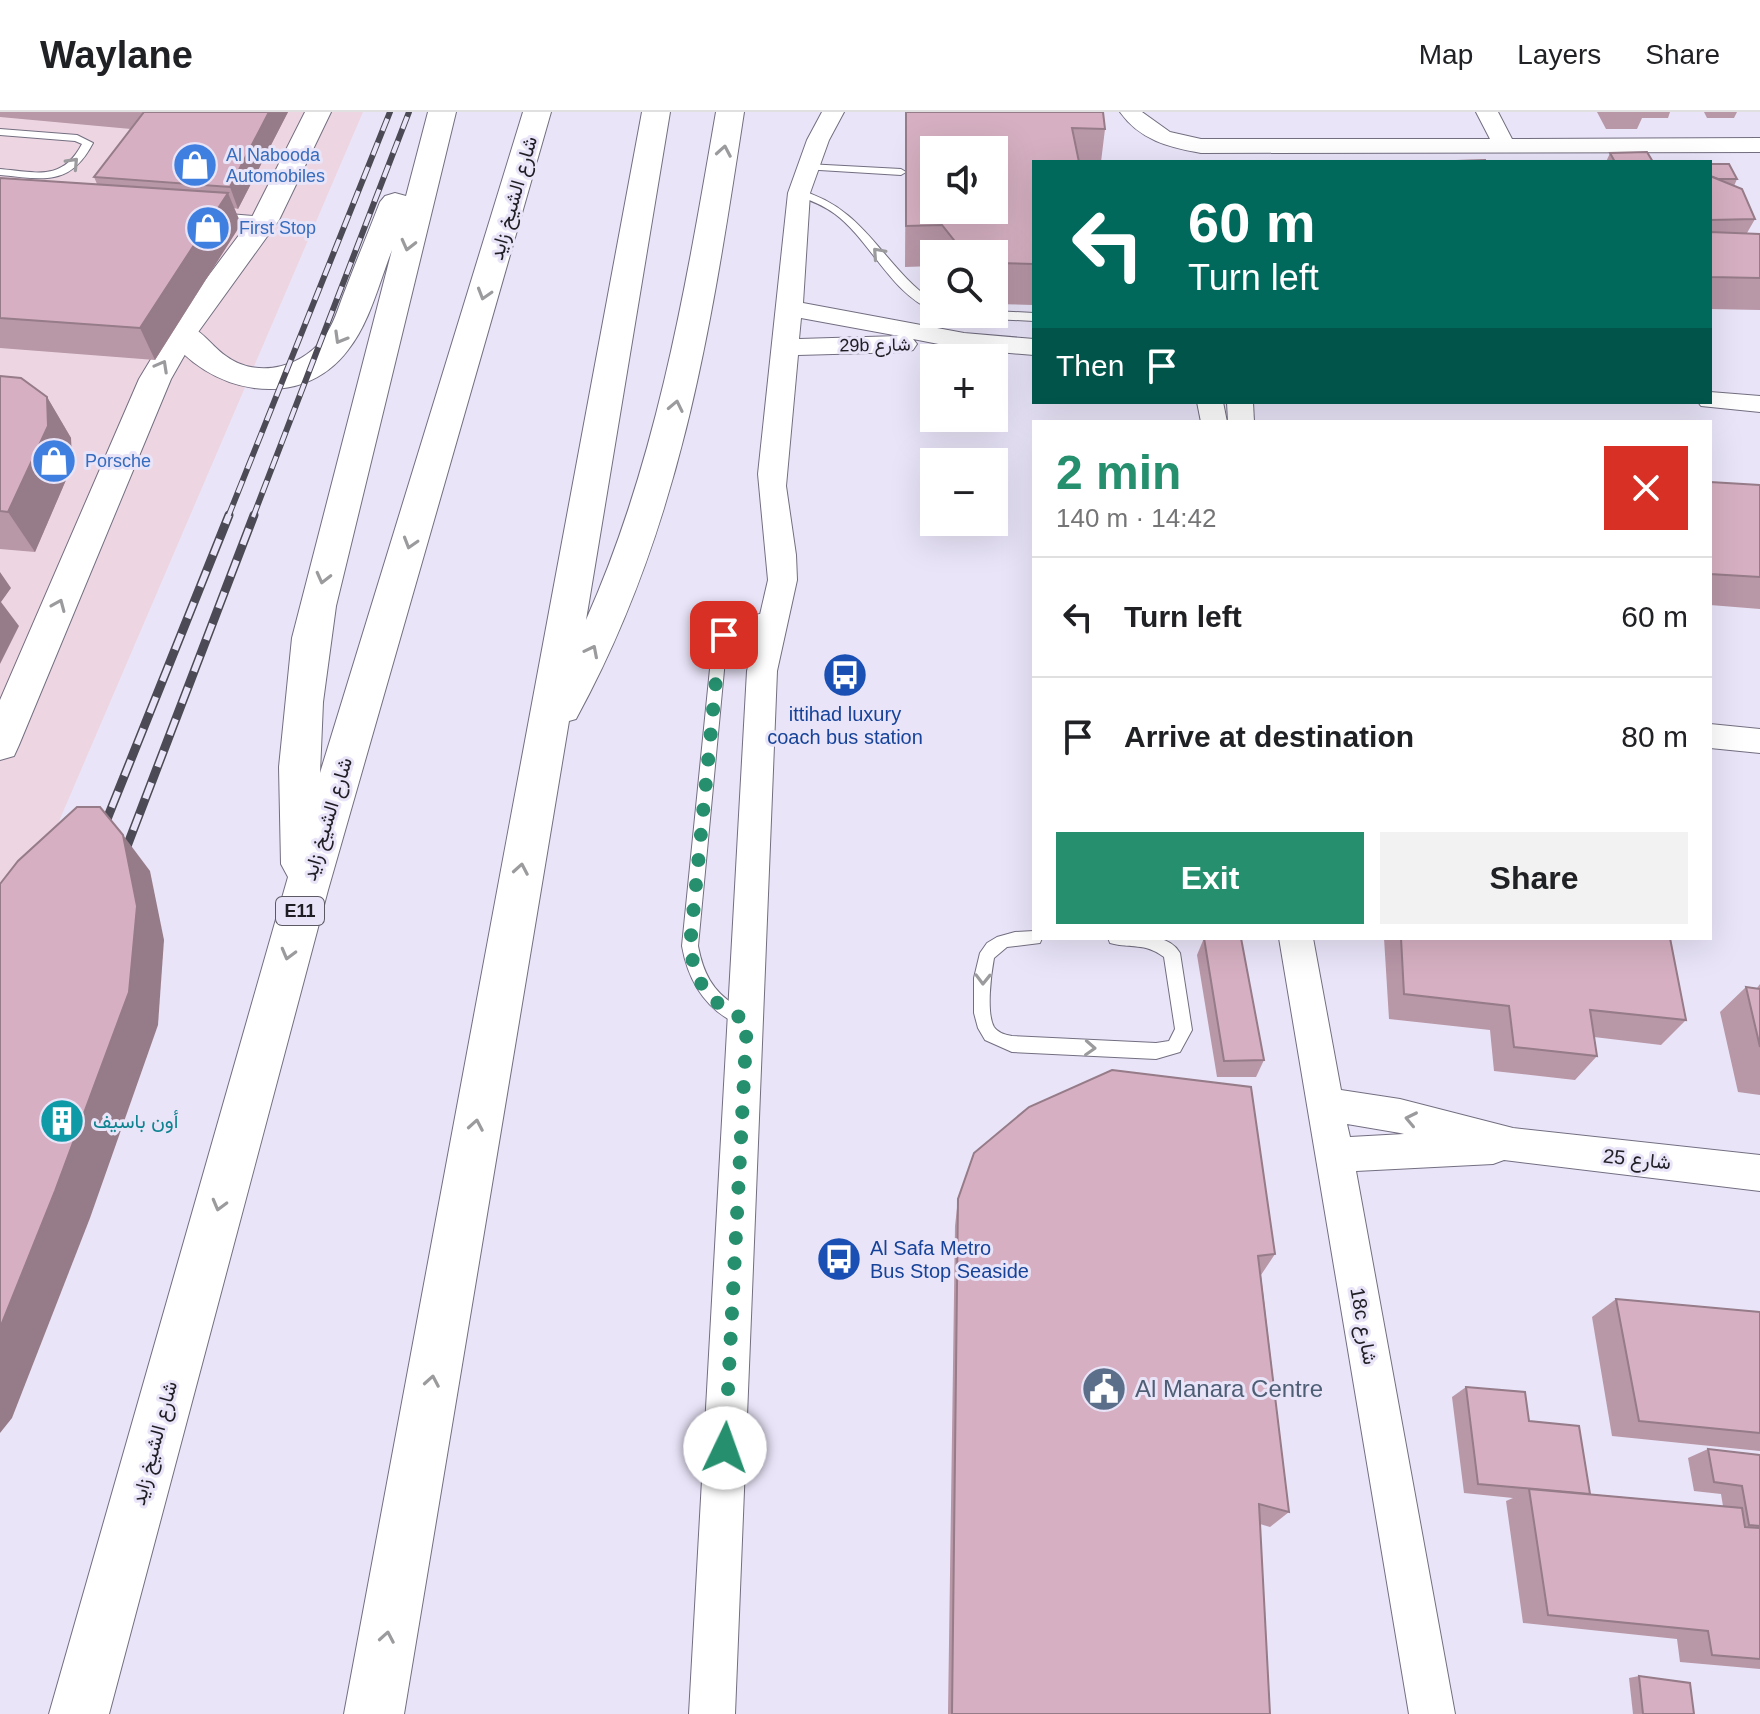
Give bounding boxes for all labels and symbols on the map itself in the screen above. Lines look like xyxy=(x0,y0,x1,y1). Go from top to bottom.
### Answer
street label: شارع الشيخ زايد xyxy=(485,134,544,263)
shop icon: Al Nabooda Automobiles xyxy=(171,141,219,189)
one-way arrow xyxy=(714,144,731,157)
place label: Al Nabooda Automobiles xyxy=(226,145,325,186)
one-way arrow xyxy=(64,158,78,173)
shop icon: First Stop xyxy=(184,204,232,252)
place label: First Stop xyxy=(239,218,316,238)
one-way arrow xyxy=(401,238,418,252)
one-way arrow xyxy=(874,248,888,263)
one-way arrow xyxy=(477,287,493,301)
one-way arrow xyxy=(334,329,350,344)
street label: 29b شارع xyxy=(839,334,911,358)
one-way arrow xyxy=(153,360,168,375)
one-way arrow xyxy=(667,400,684,413)
shop icon: Porsche xyxy=(30,437,78,485)
place label: Porsche xyxy=(85,451,151,471)
one-way arrow xyxy=(403,536,419,550)
one-way arrow xyxy=(316,571,333,585)
one-way arrow xyxy=(50,599,66,613)
pin xyxy=(690,601,758,669)
one-way arrow xyxy=(582,645,597,660)
bus stop icon: ittihad luxury coach bus station xyxy=(821,651,869,699)
place label: ittihad luxury coach bus station xyxy=(767,703,923,748)
street label: شارع الشيخ زايد xyxy=(298,755,359,884)
one-way arrow xyxy=(512,862,529,875)
road number: E11 xyxy=(276,897,324,925)
one-way arrow xyxy=(281,946,298,960)
one-way arrow xyxy=(975,973,992,986)
one-way arrow xyxy=(1084,1039,1097,1056)
building icon: أون باسيف xyxy=(38,1097,86,1145)
place label: أون باسيف xyxy=(93,1110,179,1134)
one-way arrow xyxy=(1404,1111,1418,1128)
one-way arrow xyxy=(467,1118,484,1132)
street label: شارع 25 xyxy=(1602,1145,1672,1176)
one-way arrow xyxy=(212,1197,229,1211)
bus stop icon: Al Safa Metro Bus Stop Seaside xyxy=(815,1235,863,1283)
place label: Al Safa Metro Bus Stop Seaside xyxy=(870,1237,1029,1282)
street label: 18c شارع xyxy=(1343,1286,1382,1367)
public building icon: Al Manara Centre xyxy=(1080,1365,1128,1413)
one-way arrow xyxy=(422,1374,439,1388)
place label: Al Manara Centre xyxy=(1135,1375,1323,1402)
street label: شارع الشيخ زايد xyxy=(127,1378,184,1508)
position arrow xyxy=(683,1406,767,1490)
one-way arrow xyxy=(378,1630,395,1644)

